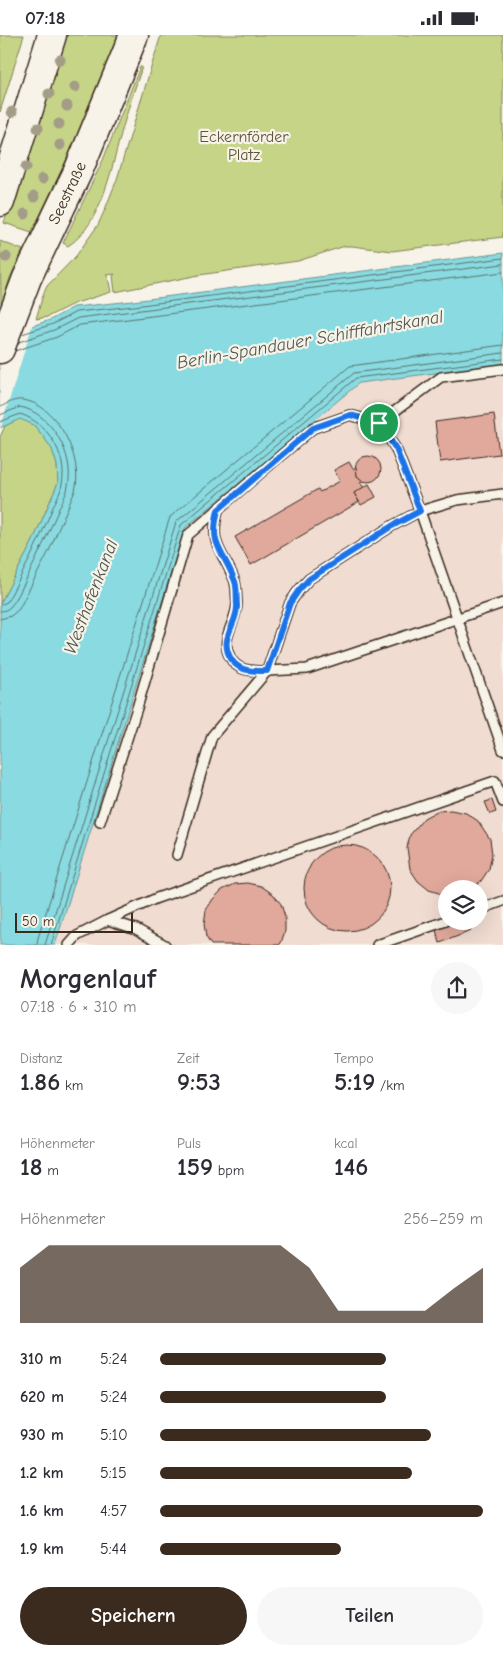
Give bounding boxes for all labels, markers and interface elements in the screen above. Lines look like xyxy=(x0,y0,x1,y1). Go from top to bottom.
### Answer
text: 07:18 xyxy=(25,7,66,29)
park label: Eckernförder Platz xyxy=(199,128,289,164)
street label: Seestraße xyxy=(45,159,90,227)
water label: Berlin-Spandauer Schifffahrtskanal xyxy=(175,306,446,374)
pin xyxy=(358,402,400,444)
icon: arrive xyxy=(365,409,393,437)
water label: Westhafenkanal xyxy=(60,536,123,657)
map controls xyxy=(438,880,488,930)
button: layers xyxy=(438,880,488,930)
scale bar xyxy=(15,910,132,933)
text: 50 m xyxy=(22,913,54,930)
button: share xyxy=(431,962,483,1014)
text: Morgenlauf xyxy=(20,963,156,995)
text: 07:18 · 6 × 310 m xyxy=(20,998,136,1016)
text: Distanz xyxy=(20,1050,62,1067)
text: Zeit xyxy=(177,1050,199,1067)
text: Tempo xyxy=(334,1050,374,1067)
text: 1.86 xyxy=(20,1067,60,1096)
text: 9:53 xyxy=(177,1067,221,1096)
text: 5:19 xyxy=(334,1067,375,1096)
text: km xyxy=(60,1077,83,1094)
text: /km xyxy=(375,1077,405,1094)
text: Höhenmeter xyxy=(20,1135,95,1152)
text: Puls xyxy=(177,1135,201,1152)
text: kcal xyxy=(334,1135,358,1152)
text: 18 xyxy=(20,1152,43,1181)
text: 159 xyxy=(177,1152,213,1181)
text: 146 xyxy=(334,1152,368,1181)
text: m xyxy=(43,1162,59,1179)
text: bpm xyxy=(213,1162,244,1179)
text: Höhenmeter xyxy=(20,1210,105,1228)
text: 256–259 m xyxy=(404,1210,483,1228)
text: 310 m xyxy=(20,1350,62,1368)
text: 5:24 xyxy=(100,1350,128,1368)
text: 620 m xyxy=(20,1388,64,1406)
text: 5:24 xyxy=(100,1388,128,1406)
text: 930 m xyxy=(20,1426,64,1444)
text: 5:10 xyxy=(100,1426,128,1444)
text: 1.2 km xyxy=(20,1464,63,1482)
text: 5:15 xyxy=(100,1464,127,1482)
text: 1.6 km xyxy=(20,1502,64,1520)
text: 4:57 xyxy=(100,1502,127,1520)
text: 1.9 km xyxy=(20,1540,64,1558)
text: 5:44 xyxy=(100,1540,127,1558)
button: Speichern xyxy=(20,1587,247,1645)
button: Teilen xyxy=(257,1587,483,1645)

